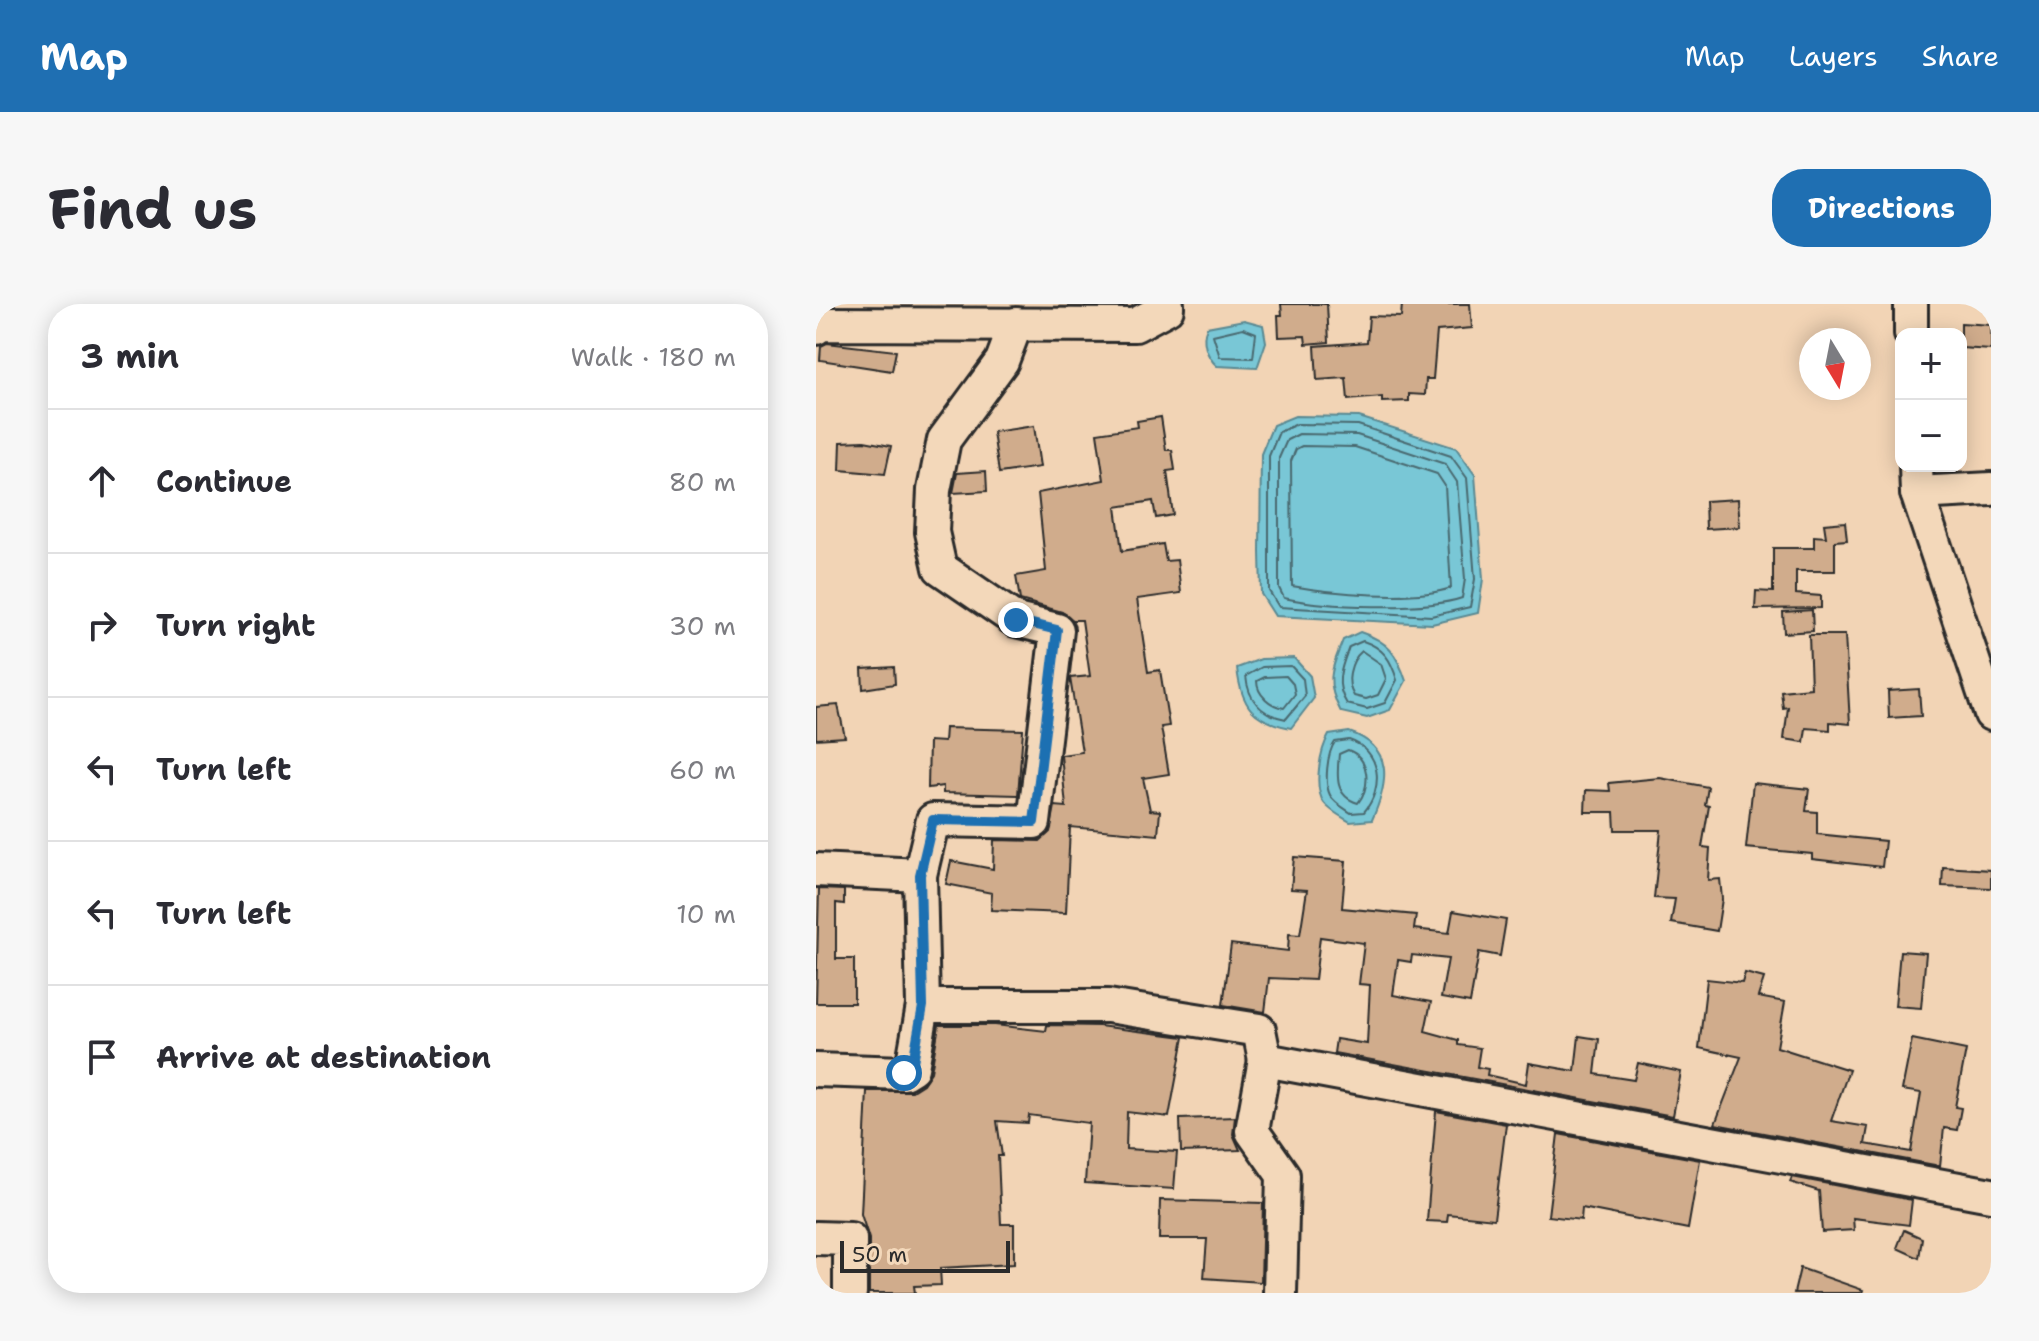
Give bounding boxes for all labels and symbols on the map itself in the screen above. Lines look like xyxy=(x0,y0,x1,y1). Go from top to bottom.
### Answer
north arrow xyxy=(1799,328,1871,400)
route end xyxy=(998,602,1034,638)
route start xyxy=(886,1055,922,1091)
scale bar xyxy=(840,1237,1010,1273)

